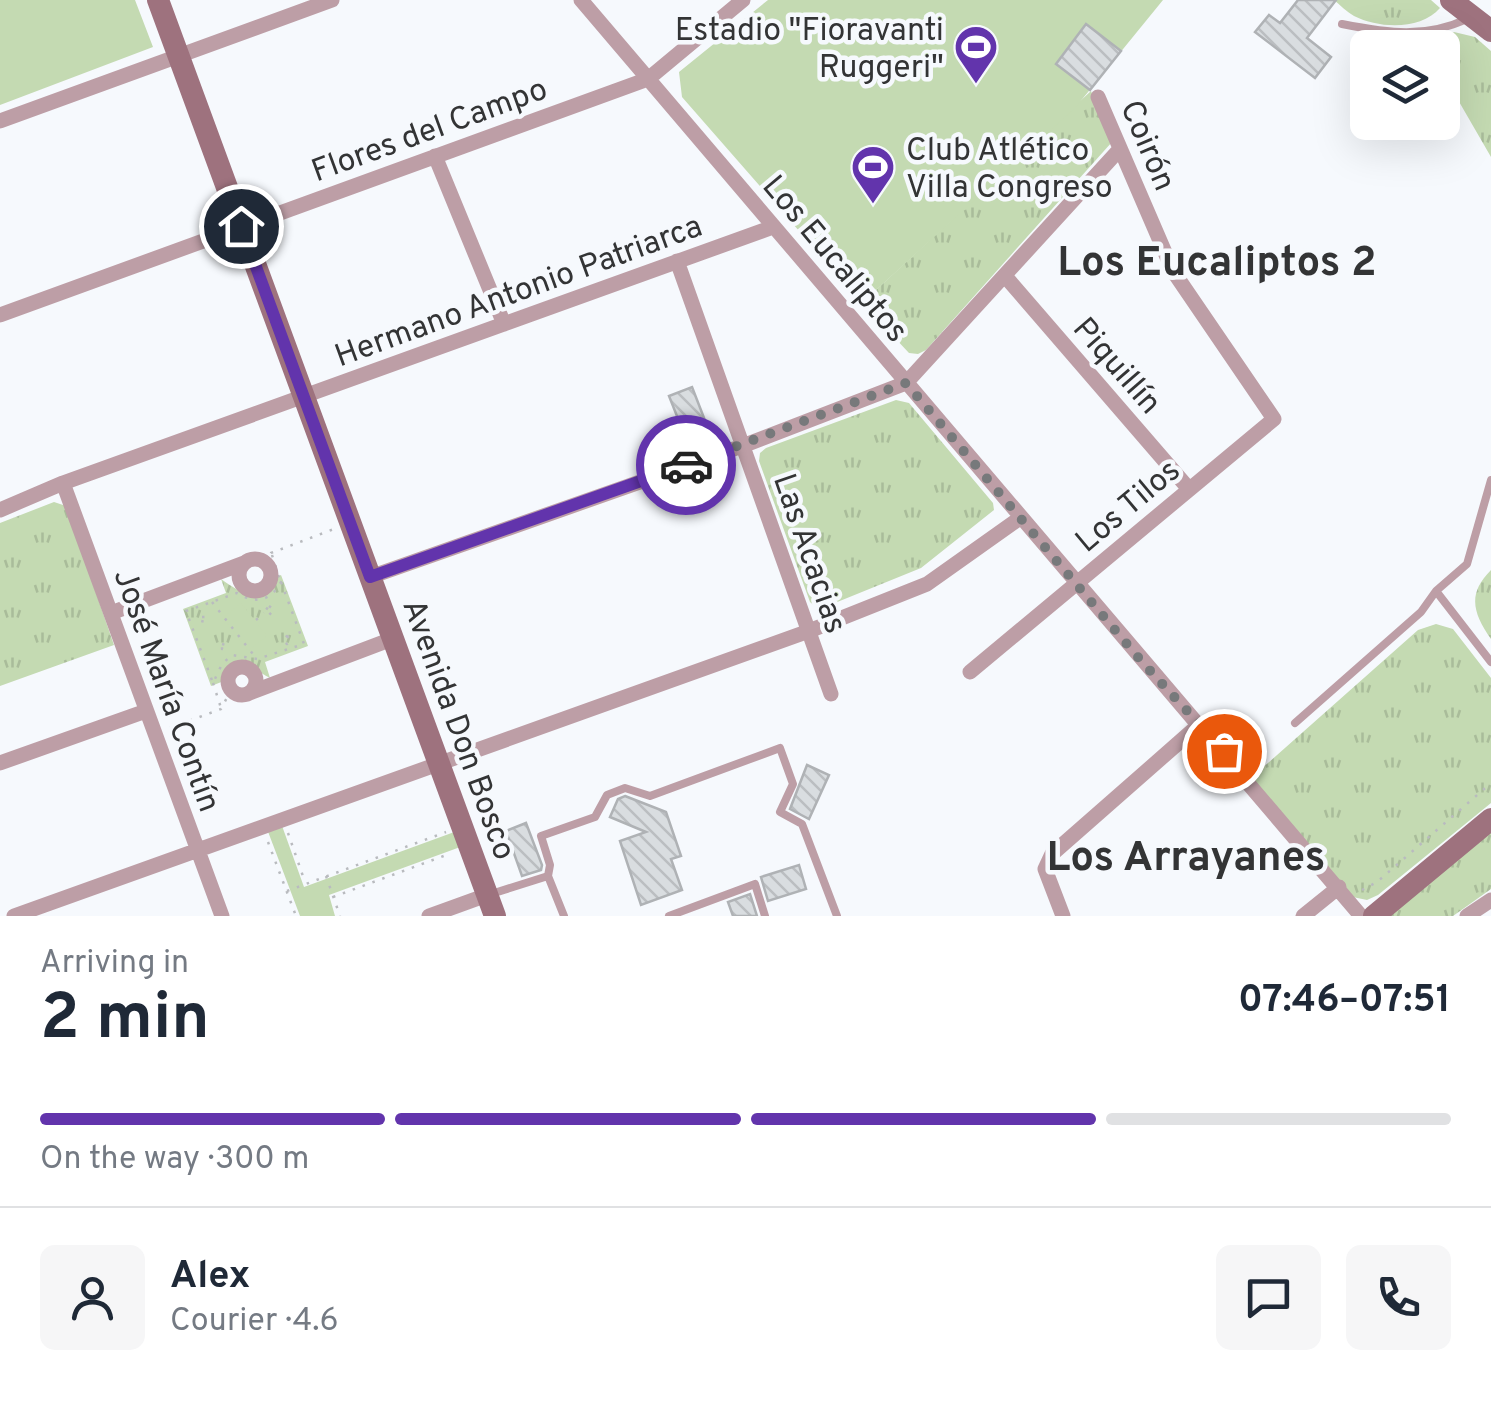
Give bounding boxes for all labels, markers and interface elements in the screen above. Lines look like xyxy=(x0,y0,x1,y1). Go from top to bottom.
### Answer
place label: Estadio "Fioravanti Ruggeri" xyxy=(675,12,944,89)
sports icon: Estadio "Fioravanti Ruggeri" xyxy=(953,24,999,85)
map controls xyxy=(1350,30,1460,140)
button: layers xyxy=(1350,30,1460,140)
street label: Flores del Campo xyxy=(307,71,553,193)
street label: Coirón xyxy=(1109,95,1183,197)
place label: Club Atlético Villa Congreso xyxy=(906,132,1113,209)
sports icon: Club Atlético Villa Congreso xyxy=(850,144,896,205)
street label: Los Eucaliptos xyxy=(752,168,915,352)
pin xyxy=(199,184,284,269)
icon: home xyxy=(214,199,269,254)
street label: Hermano Antonio Patriarca xyxy=(330,208,708,378)
district label: Los Eucaliptos 2 xyxy=(1057,238,1377,291)
street label: Piquillín xyxy=(1063,310,1169,424)
courier xyxy=(636,415,736,515)
icon: car xyxy=(659,438,714,493)
street label: Los Tilos xyxy=(1068,452,1189,563)
street label: Las Acacias xyxy=(762,469,854,639)
street label: José María Contín xyxy=(103,564,228,818)
street label: Avenida Don Bosco xyxy=(391,594,523,866)
pin xyxy=(1182,709,1267,794)
icon: bag xyxy=(1197,724,1252,779)
district label: Los Arrayanes xyxy=(1046,833,1326,886)
text: Arriving in xyxy=(40,944,189,984)
text: 07:46–07:51 xyxy=(1238,977,1451,1026)
text: 2 min xyxy=(40,980,210,1062)
text: On the way · 300 m xyxy=(40,1140,309,1180)
button: person xyxy=(40,1245,145,1350)
button: chat xyxy=(1216,1245,1321,1350)
button: phone xyxy=(1346,1245,1451,1350)
text: Alex xyxy=(170,1253,250,1302)
text: Courier · 4.6 xyxy=(170,1302,339,1342)

